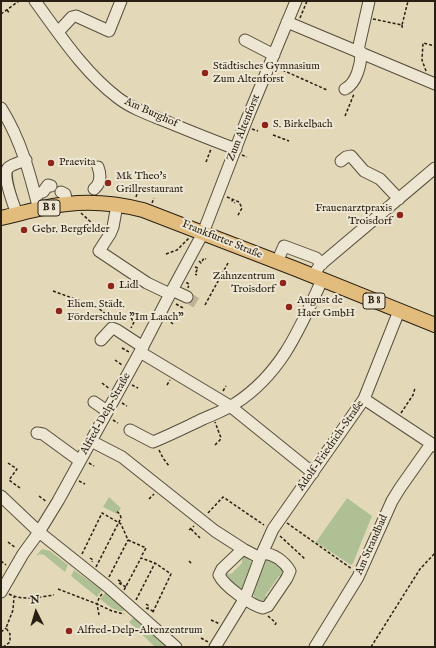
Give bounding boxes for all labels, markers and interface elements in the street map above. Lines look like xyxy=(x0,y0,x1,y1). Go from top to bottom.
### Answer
place label: Städtisches Gymnasium Zum Altenforst xyxy=(213,60,320,86)
marker: Städtisches Gymnasium Zum Altenforst xyxy=(200,68,210,78)
street label: Zum Altenforst xyxy=(225,93,263,163)
street label: Am Burghof xyxy=(122,95,180,131)
place label: S. Birkelbach xyxy=(273,118,333,132)
marker: S. Birkelbach xyxy=(260,120,270,130)
place label: Praevita xyxy=(59,156,96,170)
marker: Praevita xyxy=(46,158,56,168)
place label: Mk Theo's Grillrestaurant xyxy=(116,170,183,196)
marker: Mk Theo's Grillrestaurant xyxy=(103,178,113,188)
road number: B 8 xyxy=(38,200,60,216)
place label: Frauenarztpraxis Troisdorf xyxy=(315,202,392,228)
marker: Frauenarztpraxis Troisdorf xyxy=(395,210,405,220)
street label: Frankfurter Straße xyxy=(180,218,264,262)
place label: Gebr. Bergfelder xyxy=(32,223,110,237)
marker: Gebr. Bergfelder xyxy=(19,225,29,235)
place label: Zahnzentrum Troisdorf xyxy=(213,270,275,296)
marker: Zahnzentrum Troisdorf xyxy=(278,278,288,288)
place label: Lidl xyxy=(119,279,139,293)
marker: Lidl xyxy=(106,281,116,291)
road number: B 8 xyxy=(363,293,385,309)
place label: August de Haer GmbH xyxy=(297,294,355,320)
place label: Ehem. Städt. Förderschule "Im Laach" xyxy=(67,298,184,324)
marker: August de Haer GmbH xyxy=(284,302,294,312)
marker: Ehem. Städt. Förderschule "Im Laach" xyxy=(54,306,64,316)
street label: Alfred-Delp-Straße xyxy=(78,371,134,457)
street label: Adolf-Friedrich-Straße xyxy=(295,398,367,494)
street label: Am Strandbad xyxy=(353,513,391,577)
north arrow xyxy=(16,592,56,632)
text: N xyxy=(30,593,40,607)
place label: Alfred-Delp-Altenzentrum xyxy=(77,624,203,638)
marker: Alfred-Delp-Altenzentrum xyxy=(64,626,74,636)

